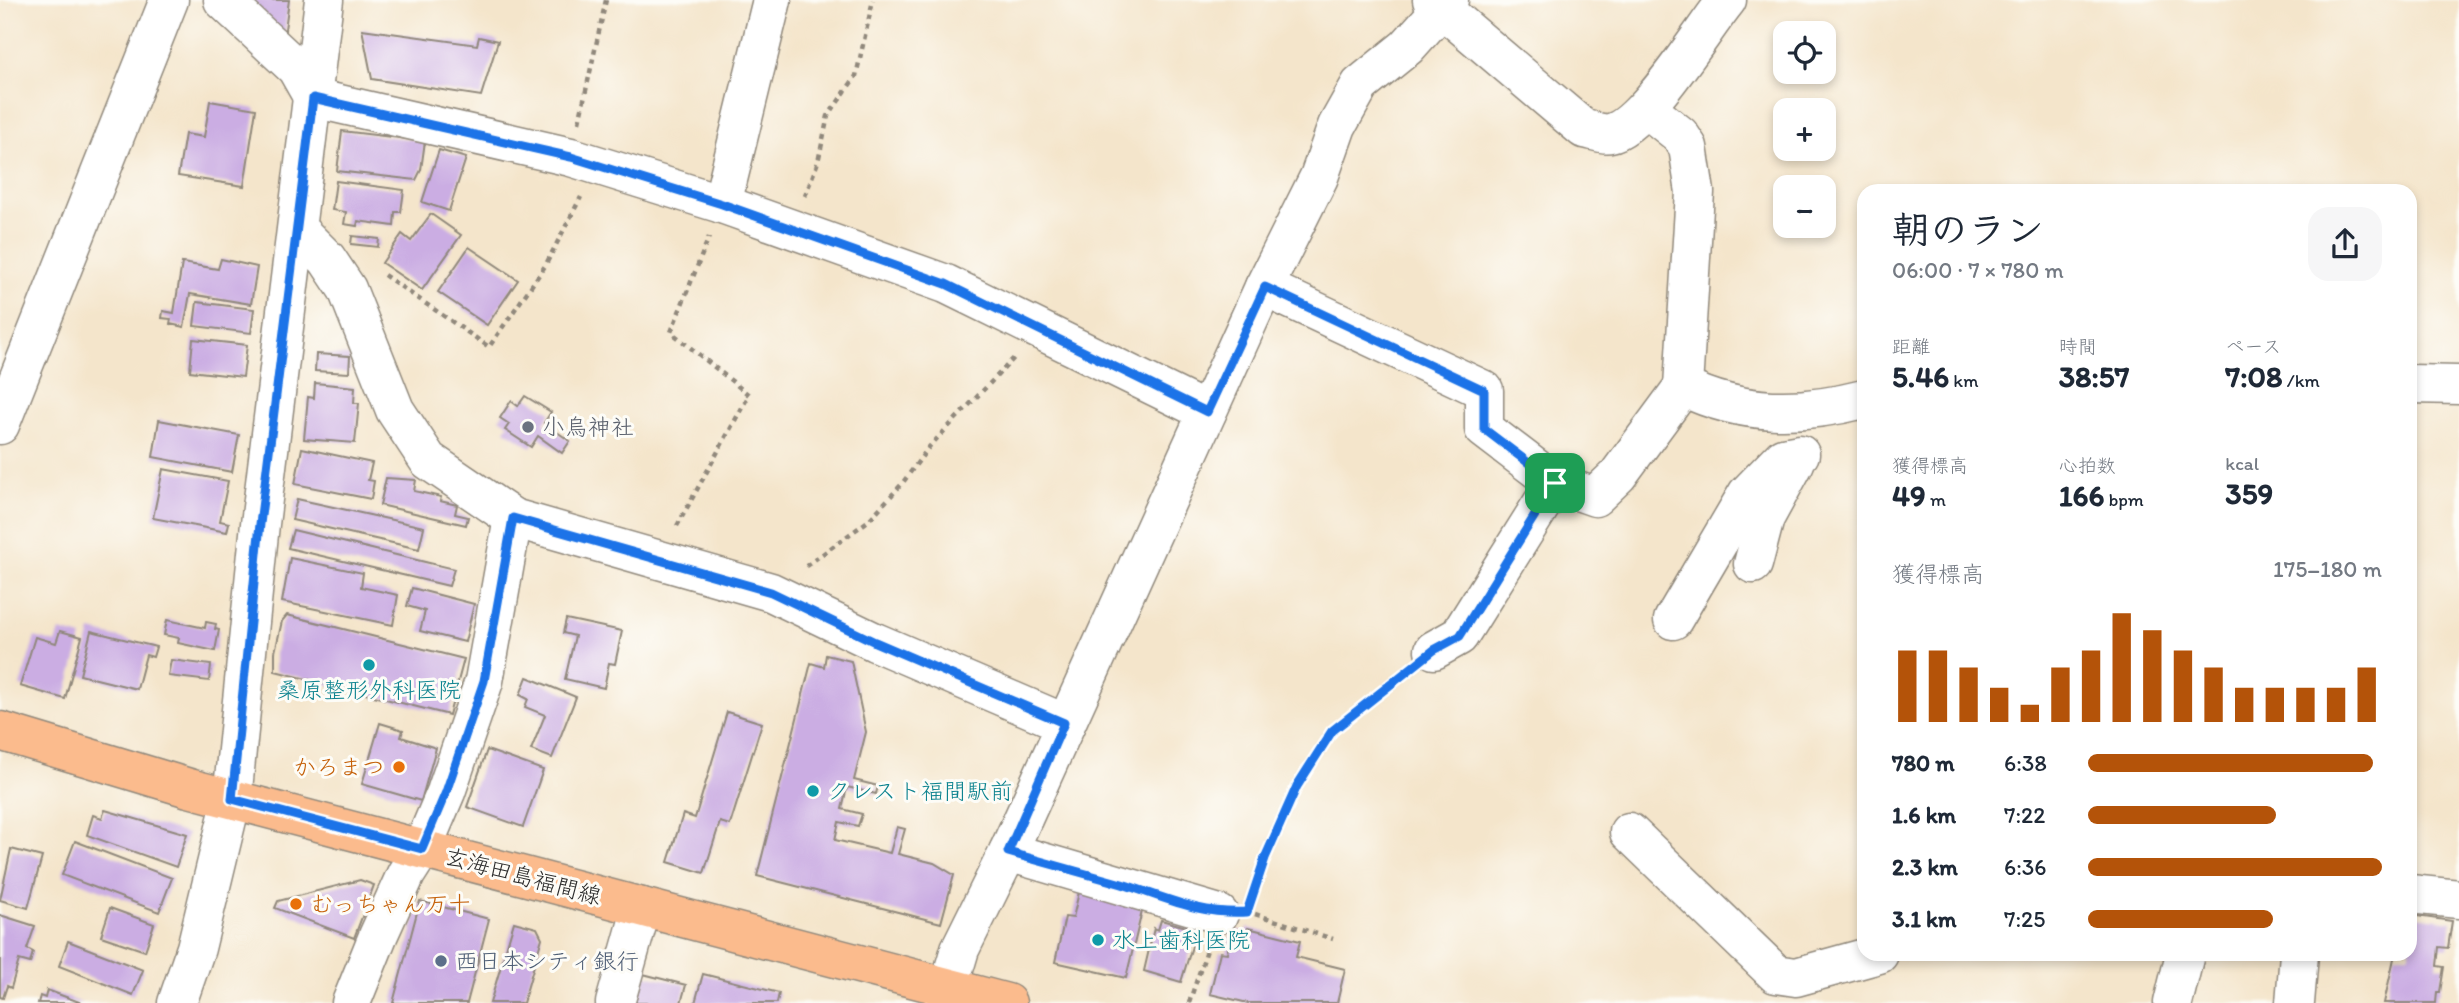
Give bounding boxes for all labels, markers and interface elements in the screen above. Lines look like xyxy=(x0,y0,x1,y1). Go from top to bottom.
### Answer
map controls xyxy=(1773,21,1836,238)
button: locate xyxy=(1773,21,1836,84)
button: + xyxy=(1773,98,1836,161)
button: − xyxy=(1773,175,1836,238)
text: 朝のラン xyxy=(1892,207,2044,253)
button: share xyxy=(2308,207,2382,281)
text: 06:00 · 7 × 780 m xyxy=(1892,256,2064,284)
text: 距離 xyxy=(1892,335,1930,358)
text: 時間 xyxy=(2059,335,2097,358)
text: ペース xyxy=(2225,335,2281,358)
text: 5.46 xyxy=(1892,358,1949,395)
text: 38:57 xyxy=(2059,358,2129,395)
text: 7:08 xyxy=(2225,358,2282,395)
text: km xyxy=(1949,369,1978,392)
text: /km xyxy=(2282,369,2320,392)
place label: 小烏神社 xyxy=(542,413,634,441)
marker: 小烏神社 xyxy=(520,419,536,435)
text: kcal xyxy=(2225,452,2259,475)
pin xyxy=(1525,453,1585,513)
text: 獲得標高 xyxy=(1892,454,1968,477)
text: 心拍数 xyxy=(2059,454,2116,477)
icon: arrive xyxy=(1536,464,1574,502)
text: 359 xyxy=(2225,475,2273,512)
text: 49 xyxy=(1892,477,1926,514)
text: 166 xyxy=(2059,477,2104,514)
text: m xyxy=(1926,488,1946,511)
text: bpm xyxy=(2104,488,2144,511)
text: 175–180 m xyxy=(2273,555,2382,583)
text: 獲得標高 xyxy=(1892,560,1984,588)
marker: 桑原整形外科医院 xyxy=(361,657,377,673)
place label: 桑原整形外科医院 xyxy=(277,676,461,704)
text: 780 m xyxy=(1892,749,1955,777)
text: 6:38 xyxy=(2004,749,2047,777)
place label: かろまつ xyxy=(293,753,385,781)
marker: かろまつ xyxy=(391,759,407,775)
place label: クレスト福間駅前 xyxy=(827,777,1013,805)
marker: クレスト福間駅前 xyxy=(805,783,821,799)
text: 1.6 km xyxy=(1892,801,1956,829)
text: 7:22 xyxy=(2004,801,2045,829)
street label: 玄海田島福間線 xyxy=(442,842,604,910)
text: 2.3 km xyxy=(1892,853,1958,881)
text: 6:36 xyxy=(2004,853,2047,881)
place label: むっちゃん万十 xyxy=(310,890,471,918)
marker: むっちゃん万十 xyxy=(288,896,304,912)
text: 3.1 km xyxy=(1892,905,1956,933)
text: 7:25 xyxy=(2004,905,2045,933)
place label: 水上歯科医院 xyxy=(1112,926,1250,954)
marker: 水上歯科医院 xyxy=(1090,932,1106,948)
place label: 西日本シティ銀行 xyxy=(455,947,639,975)
marker: 西日本シティ銀行 xyxy=(433,953,449,969)

